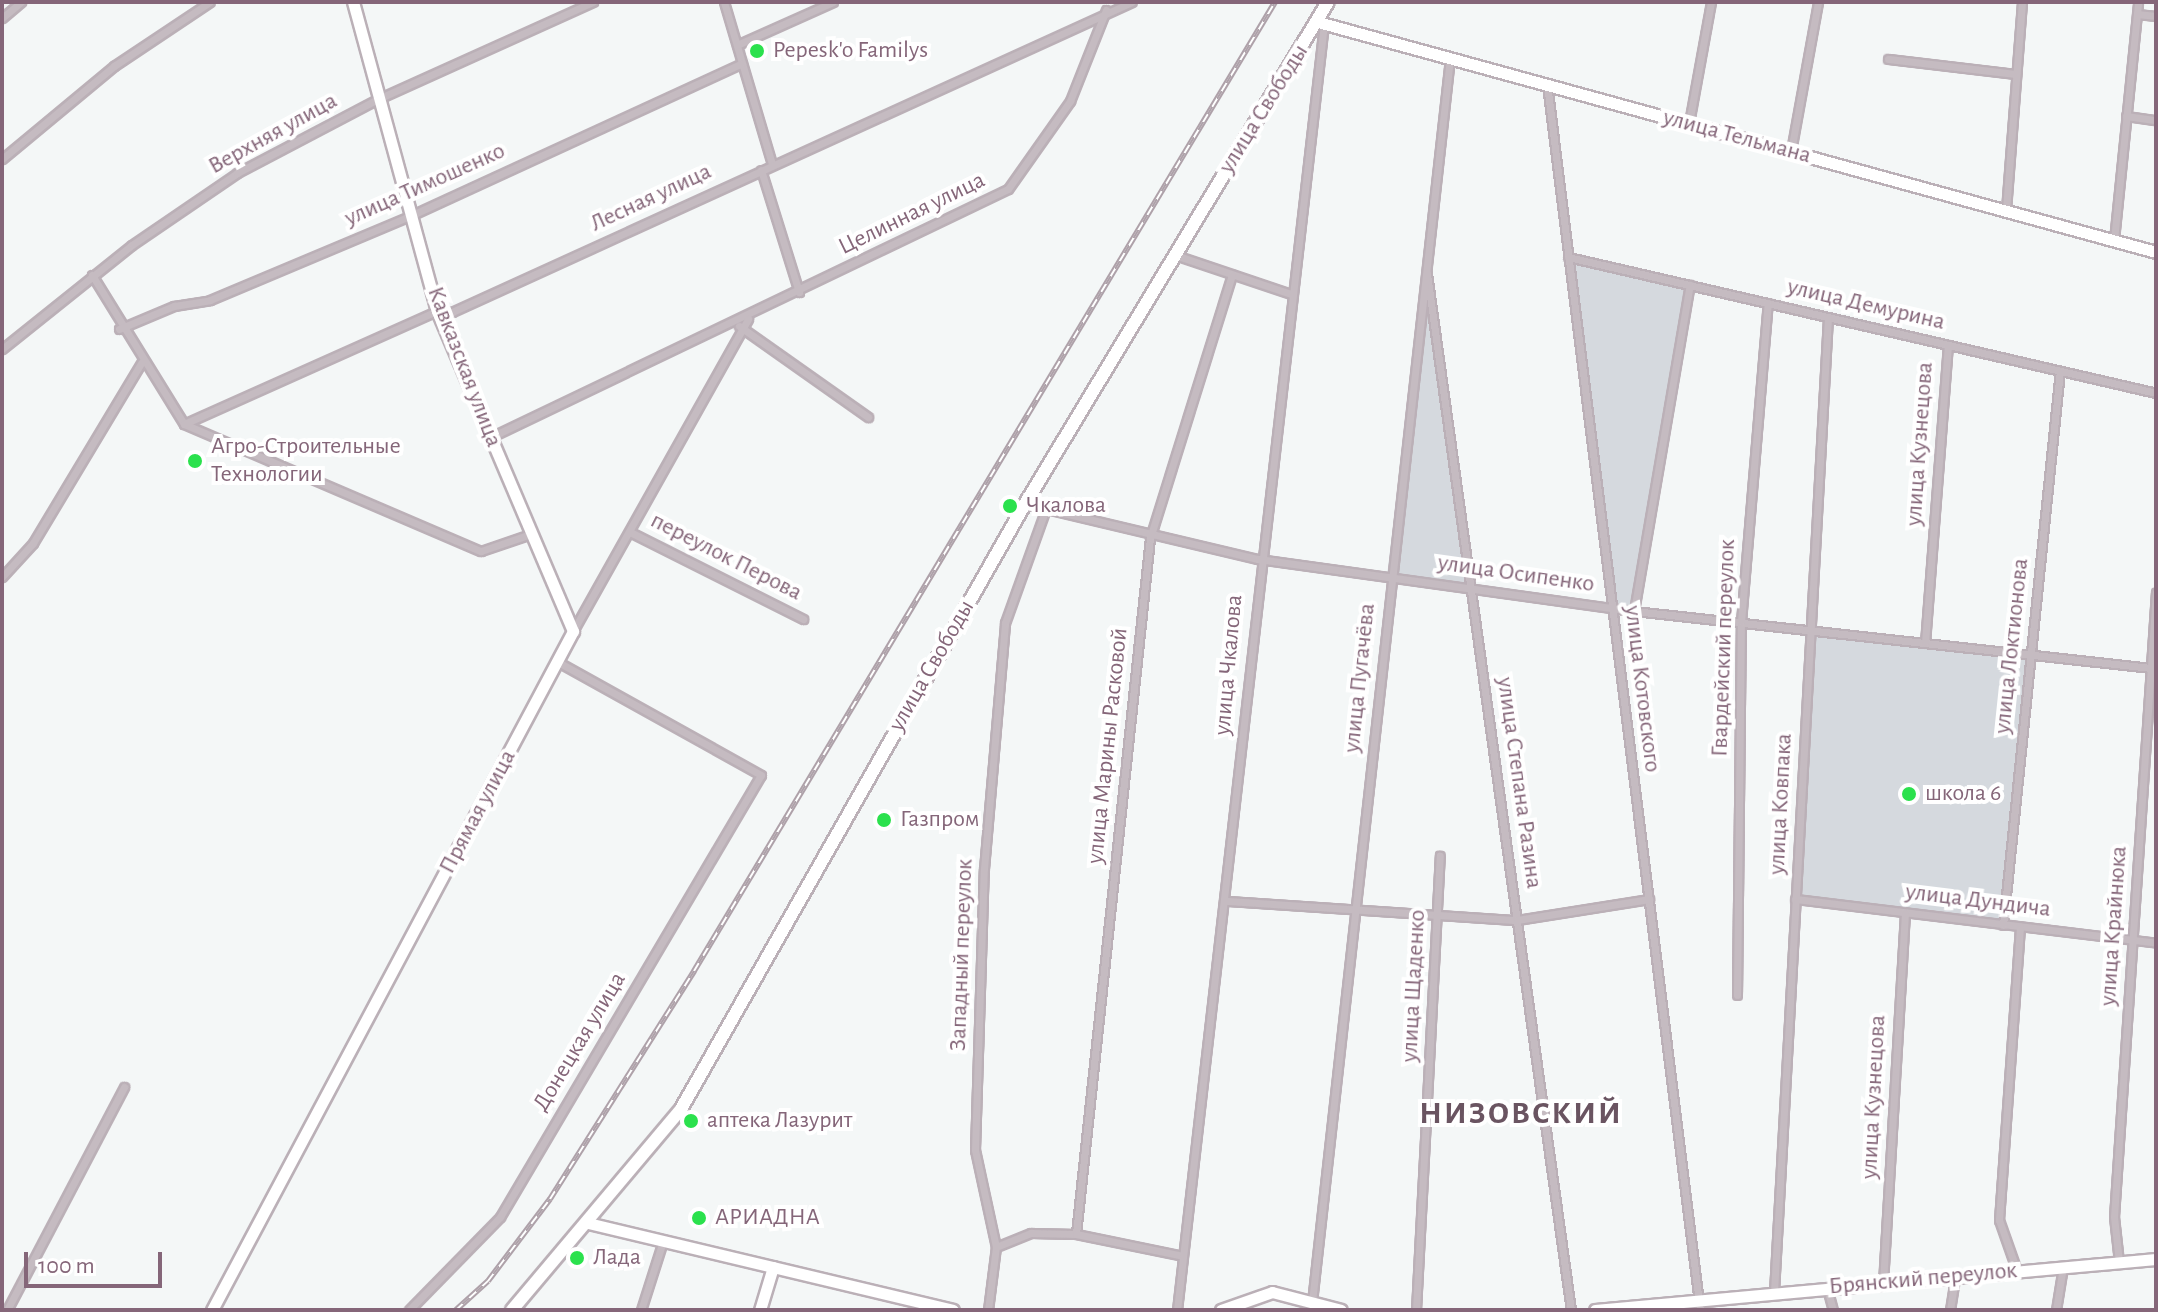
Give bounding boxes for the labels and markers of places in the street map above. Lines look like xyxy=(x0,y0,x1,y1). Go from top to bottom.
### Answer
place label: Pepesk'o Familys xyxy=(773,37,928,65)
marker: Pepesk'o Familys xyxy=(748,42,766,60)
place label: Агро-Строительные Технологии xyxy=(211,433,401,489)
marker: Агро-Строительные Технологии xyxy=(186,452,204,470)
place label: Чкалова xyxy=(1026,492,1106,520)
marker: Чкалова xyxy=(1001,497,1019,515)
place label: школа 6 xyxy=(1925,780,2001,808)
marker: школа 6 xyxy=(1900,785,1918,803)
place label: Газпром xyxy=(900,806,979,834)
marker: Газпром xyxy=(875,811,893,829)
place label: аптека Лазурит xyxy=(707,1107,852,1135)
marker: аптека Лазурит xyxy=(682,1112,700,1130)
place label: АРИАДНА xyxy=(715,1204,820,1232)
marker: АРИАДНА xyxy=(690,1209,708,1227)
place label: Лада xyxy=(593,1244,641,1272)
marker: Лада xyxy=(568,1249,586,1267)

